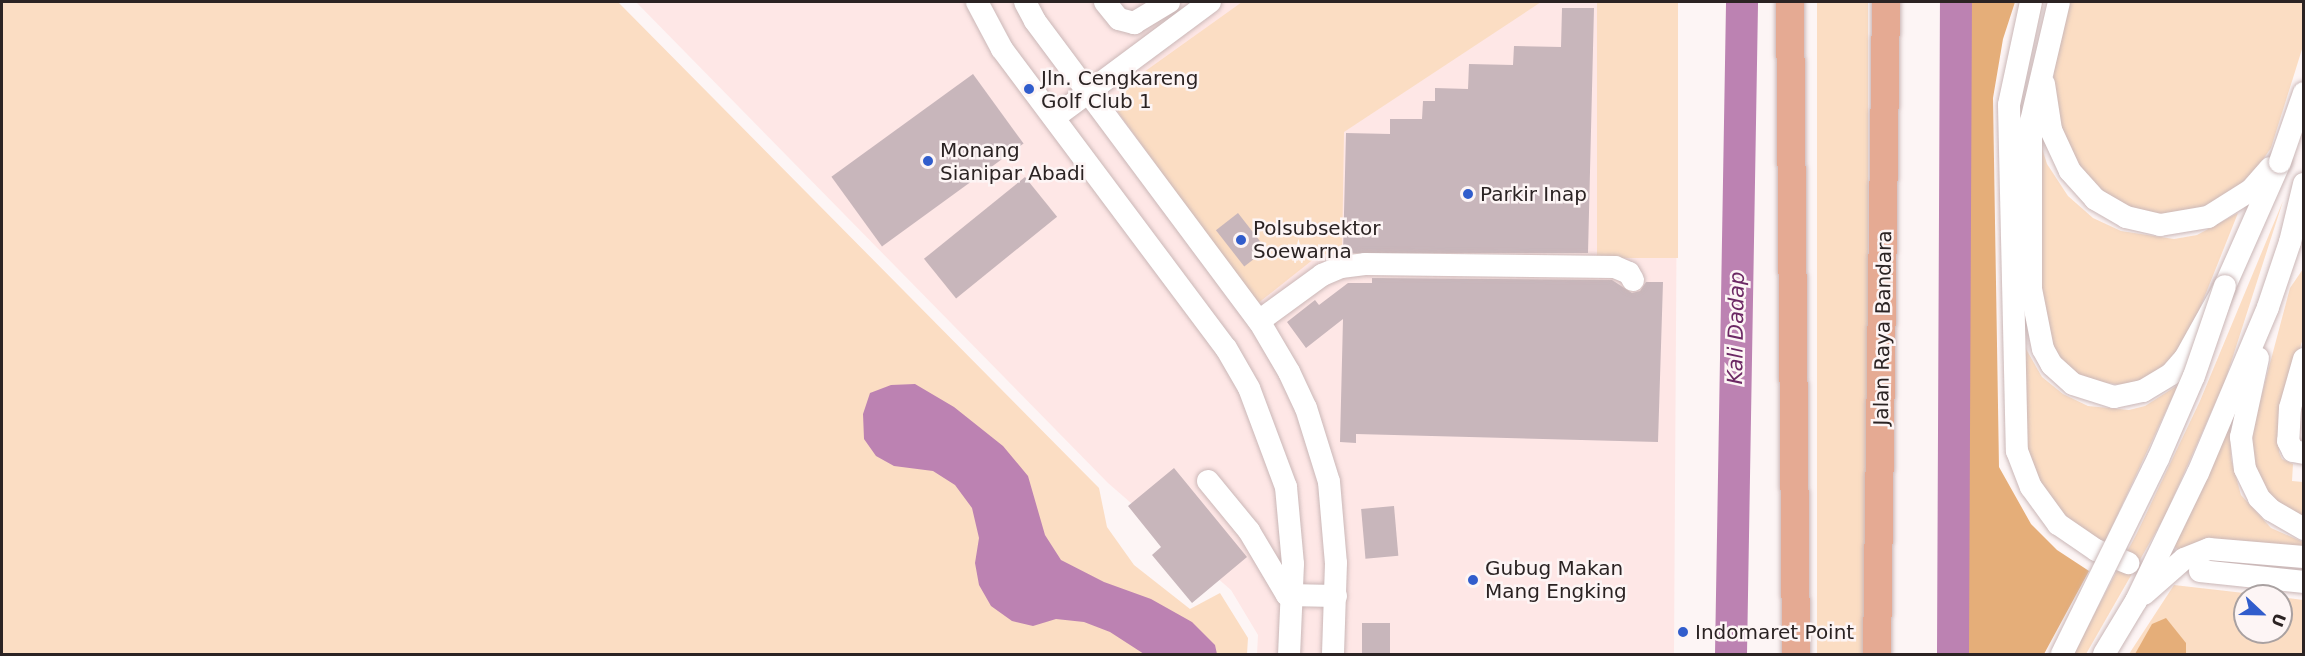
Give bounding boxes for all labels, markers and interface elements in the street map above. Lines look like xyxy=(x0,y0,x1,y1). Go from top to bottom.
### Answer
place label: Jln. Cengkareng Golf Club 1 xyxy=(1041,66,1198,113)
marker: Jln. Cengkareng Golf Club 1 xyxy=(1022,82,1036,96)
place label: Monang Sianipar Abadi xyxy=(940,138,1085,185)
marker: Monang Sianipar Abadi xyxy=(921,154,935,168)
place label: Parkir Inap xyxy=(1480,182,1587,206)
marker: Parkir Inap xyxy=(1461,187,1475,201)
place label: Polsubsektor Soewarna xyxy=(1253,216,1381,263)
street label: Jalan Raya Bandara xyxy=(1869,230,1897,426)
marker: Polsubsektor Soewarna xyxy=(1234,233,1248,247)
water label: Kali Dadap xyxy=(1722,271,1750,385)
place label: Gubug Makan Mang Engking xyxy=(1485,556,1627,603)
marker: Gubug Makan Mang Engking xyxy=(1466,573,1480,587)
north arrow xyxy=(2233,584,2293,644)
text: U xyxy=(2267,611,2290,630)
place label: Indomaret Point xyxy=(1695,620,1854,644)
marker: Indomaret Point xyxy=(1676,625,1690,639)

